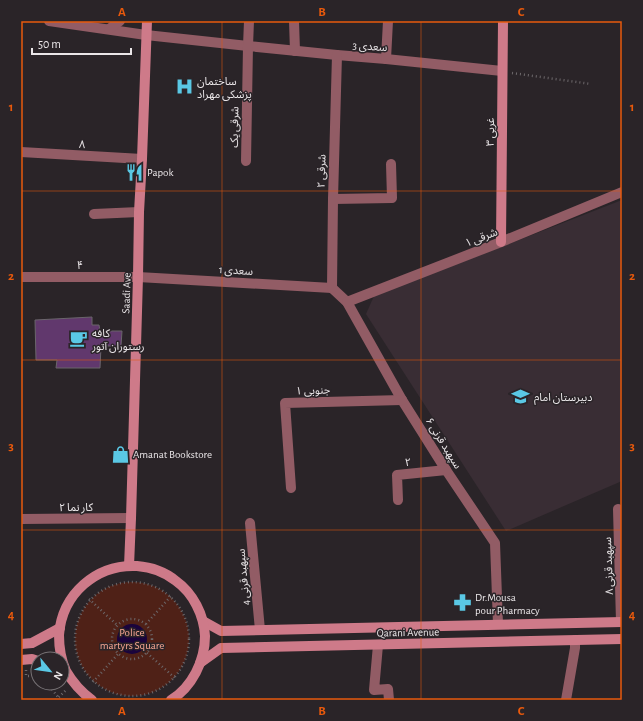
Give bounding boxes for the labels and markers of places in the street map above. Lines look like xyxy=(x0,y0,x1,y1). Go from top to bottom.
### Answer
place label: ساختمان پزشکی مهراد xyxy=(197,76,252,102)
hospital icon: ساختمان پزشکی مهراد xyxy=(174,77,194,97)
restaurant icon: Papok xyxy=(124,162,144,182)
place label: Papok xyxy=(147,167,174,178)
place label: کافه رستوران آتور xyxy=(91,328,144,353)
cafe icon: کافه رستوران آتور xyxy=(69,329,89,349)
school or university icon: دبیرستان امام xyxy=(511,387,531,407)
place label: دبیرستان امام xyxy=(534,392,593,405)
shop icon: Amanat Bookstore xyxy=(110,444,130,464)
place label: Amanat Bookstore xyxy=(133,449,212,460)
place label: Dr.Mousa pour Pharmacy xyxy=(475,592,540,616)
pharmacy icon: Dr.Mousa pour Pharmacy xyxy=(452,593,472,613)

